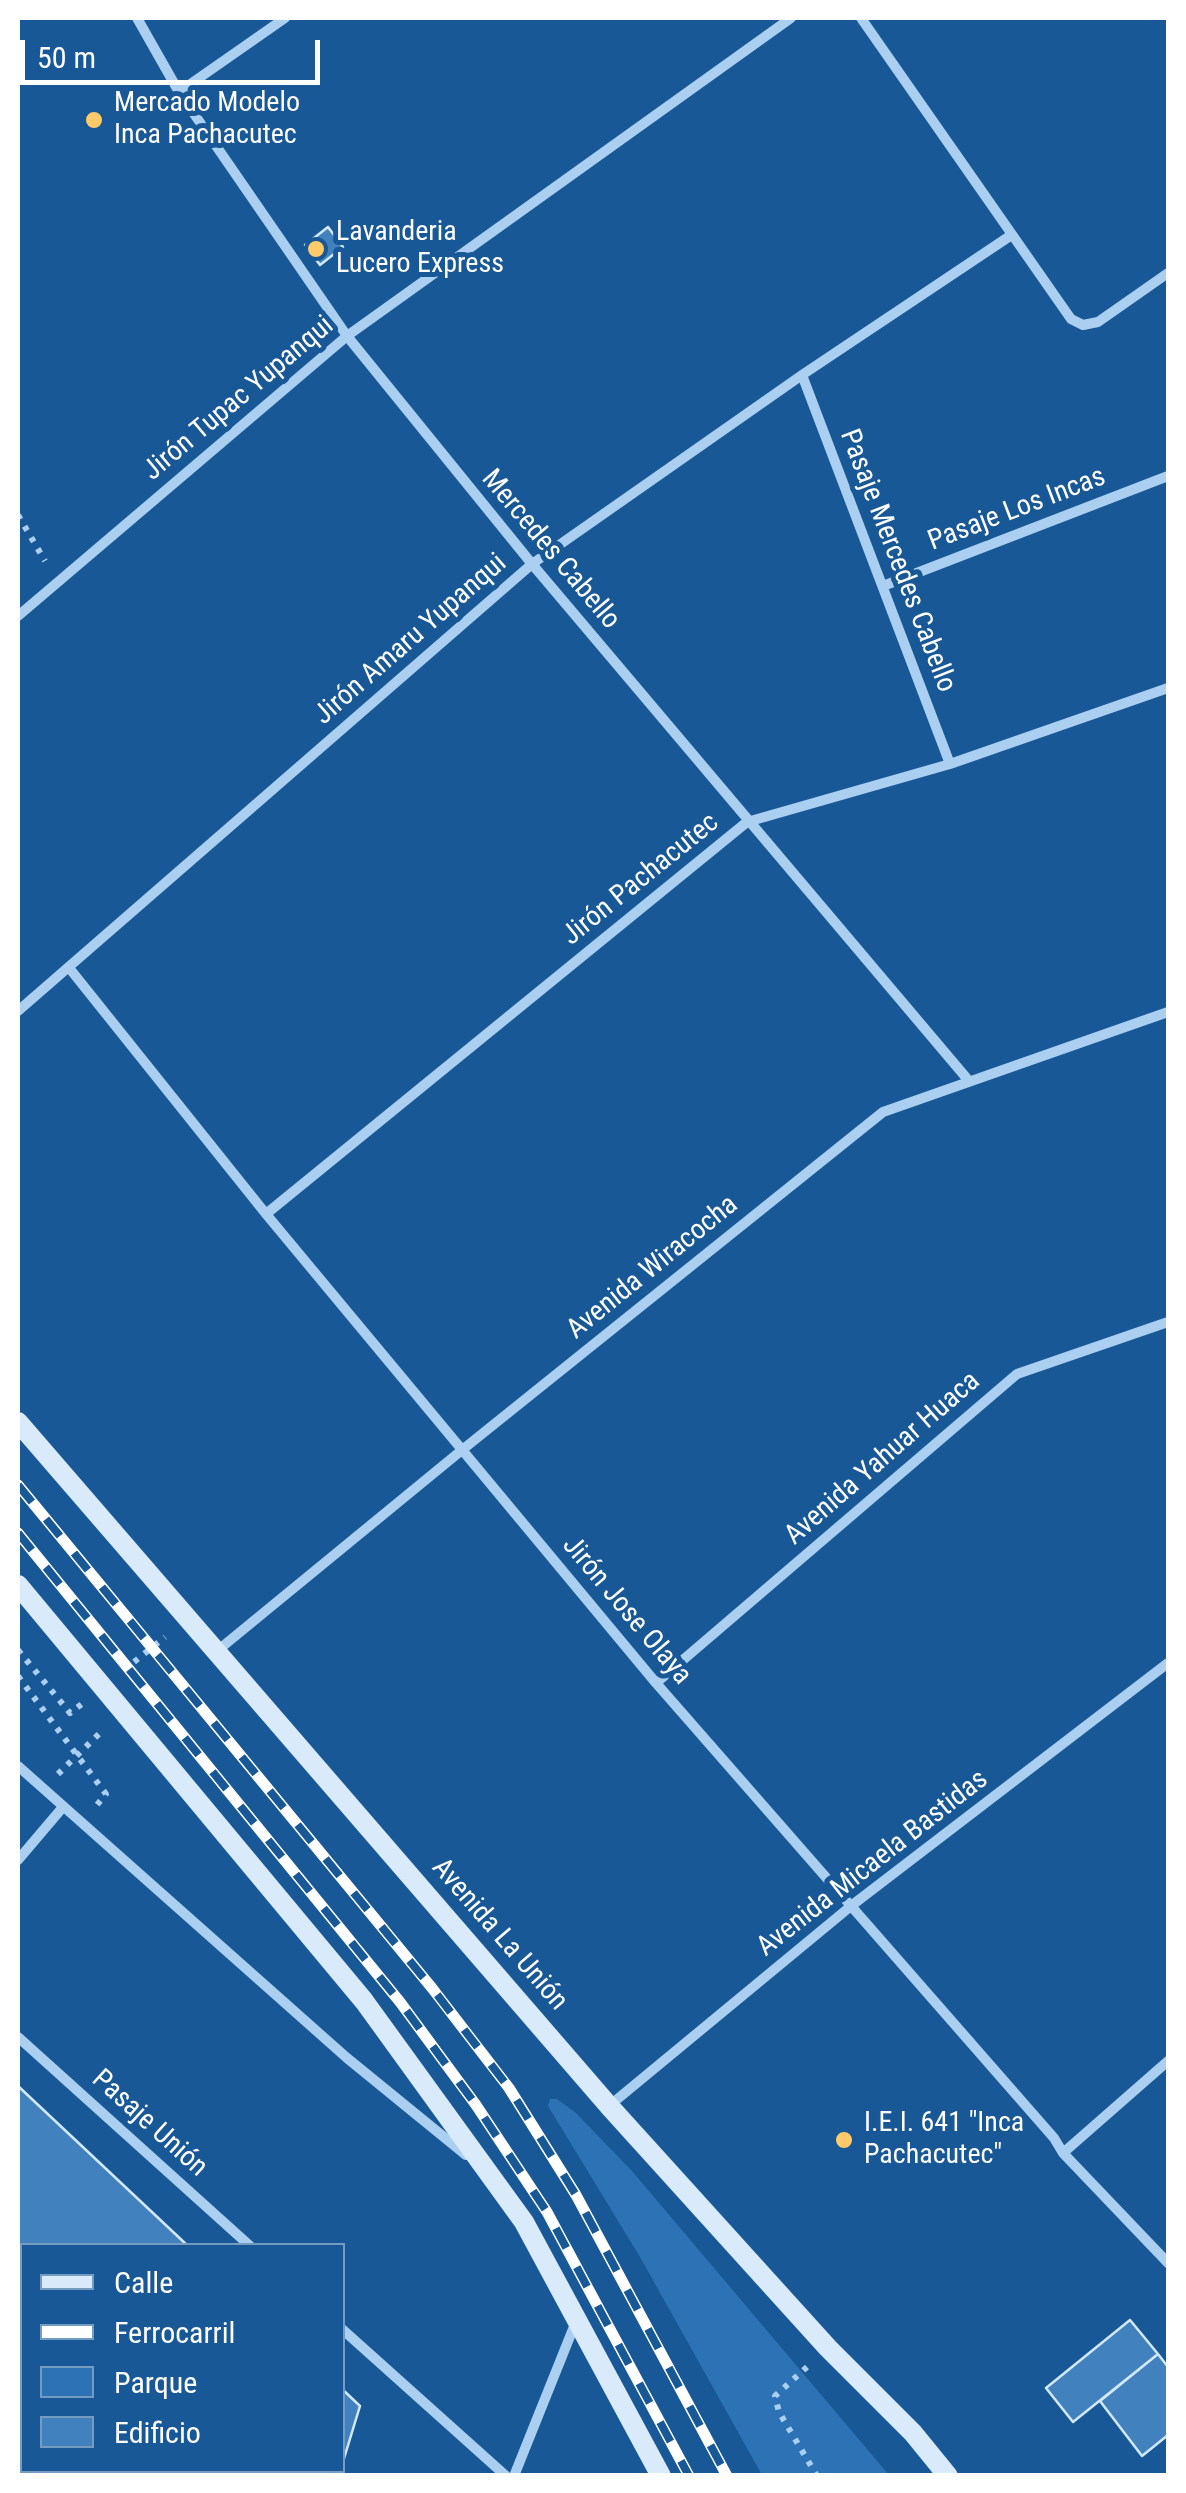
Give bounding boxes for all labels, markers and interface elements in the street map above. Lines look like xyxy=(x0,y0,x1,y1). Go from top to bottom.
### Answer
scale bar xyxy=(25,20,325,82)
text: 50 m xyxy=(37,40,96,75)
place label: Mercado Modelo Inca Pachacutec xyxy=(114,87,300,153)
marker: Mercado Modelo Inca Pachacutec xyxy=(83,109,105,131)
place label: Lavanderia Lucero Express xyxy=(336,216,504,282)
marker: Lavanderia Lucero Express xyxy=(305,238,327,260)
street label: Jirón Tupac Yupanqui xyxy=(137,310,341,488)
street label: Pasaje Mercedes Cabello xyxy=(831,425,963,697)
street label: Pasaje Los Incas xyxy=(924,461,1110,559)
street label: Mercedes Cabello xyxy=(474,463,626,637)
street label: Jirón Amaru Yupanqui xyxy=(308,547,514,733)
street label: Jirón Pachacutec xyxy=(556,807,726,953)
street label: Avenida Wiracocha xyxy=(561,1189,745,1347)
street label: Avenida Yahuar Huaca xyxy=(779,1365,987,1553)
street label: Jirón Jose Olaya xyxy=(554,1530,698,1692)
street label: Avenida Micaela Bastidas xyxy=(751,1763,995,1965)
street label: Avenida La Unión xyxy=(424,1852,574,2018)
street label: Pasaje Unión xyxy=(84,2063,214,2185)
place label: I.E.I. 641 "Inca Pachacutec" xyxy=(864,2107,1024,2173)
marker: I.E.I. 641 "Inca Pachacutec" xyxy=(833,2129,855,2151)
legend xyxy=(20,2243,345,2473)
text: Calle xyxy=(114,2265,173,2300)
text: Ferrocarril xyxy=(114,2315,236,2350)
text: Parque xyxy=(114,2365,197,2400)
text: Edificio xyxy=(114,2415,201,2450)

